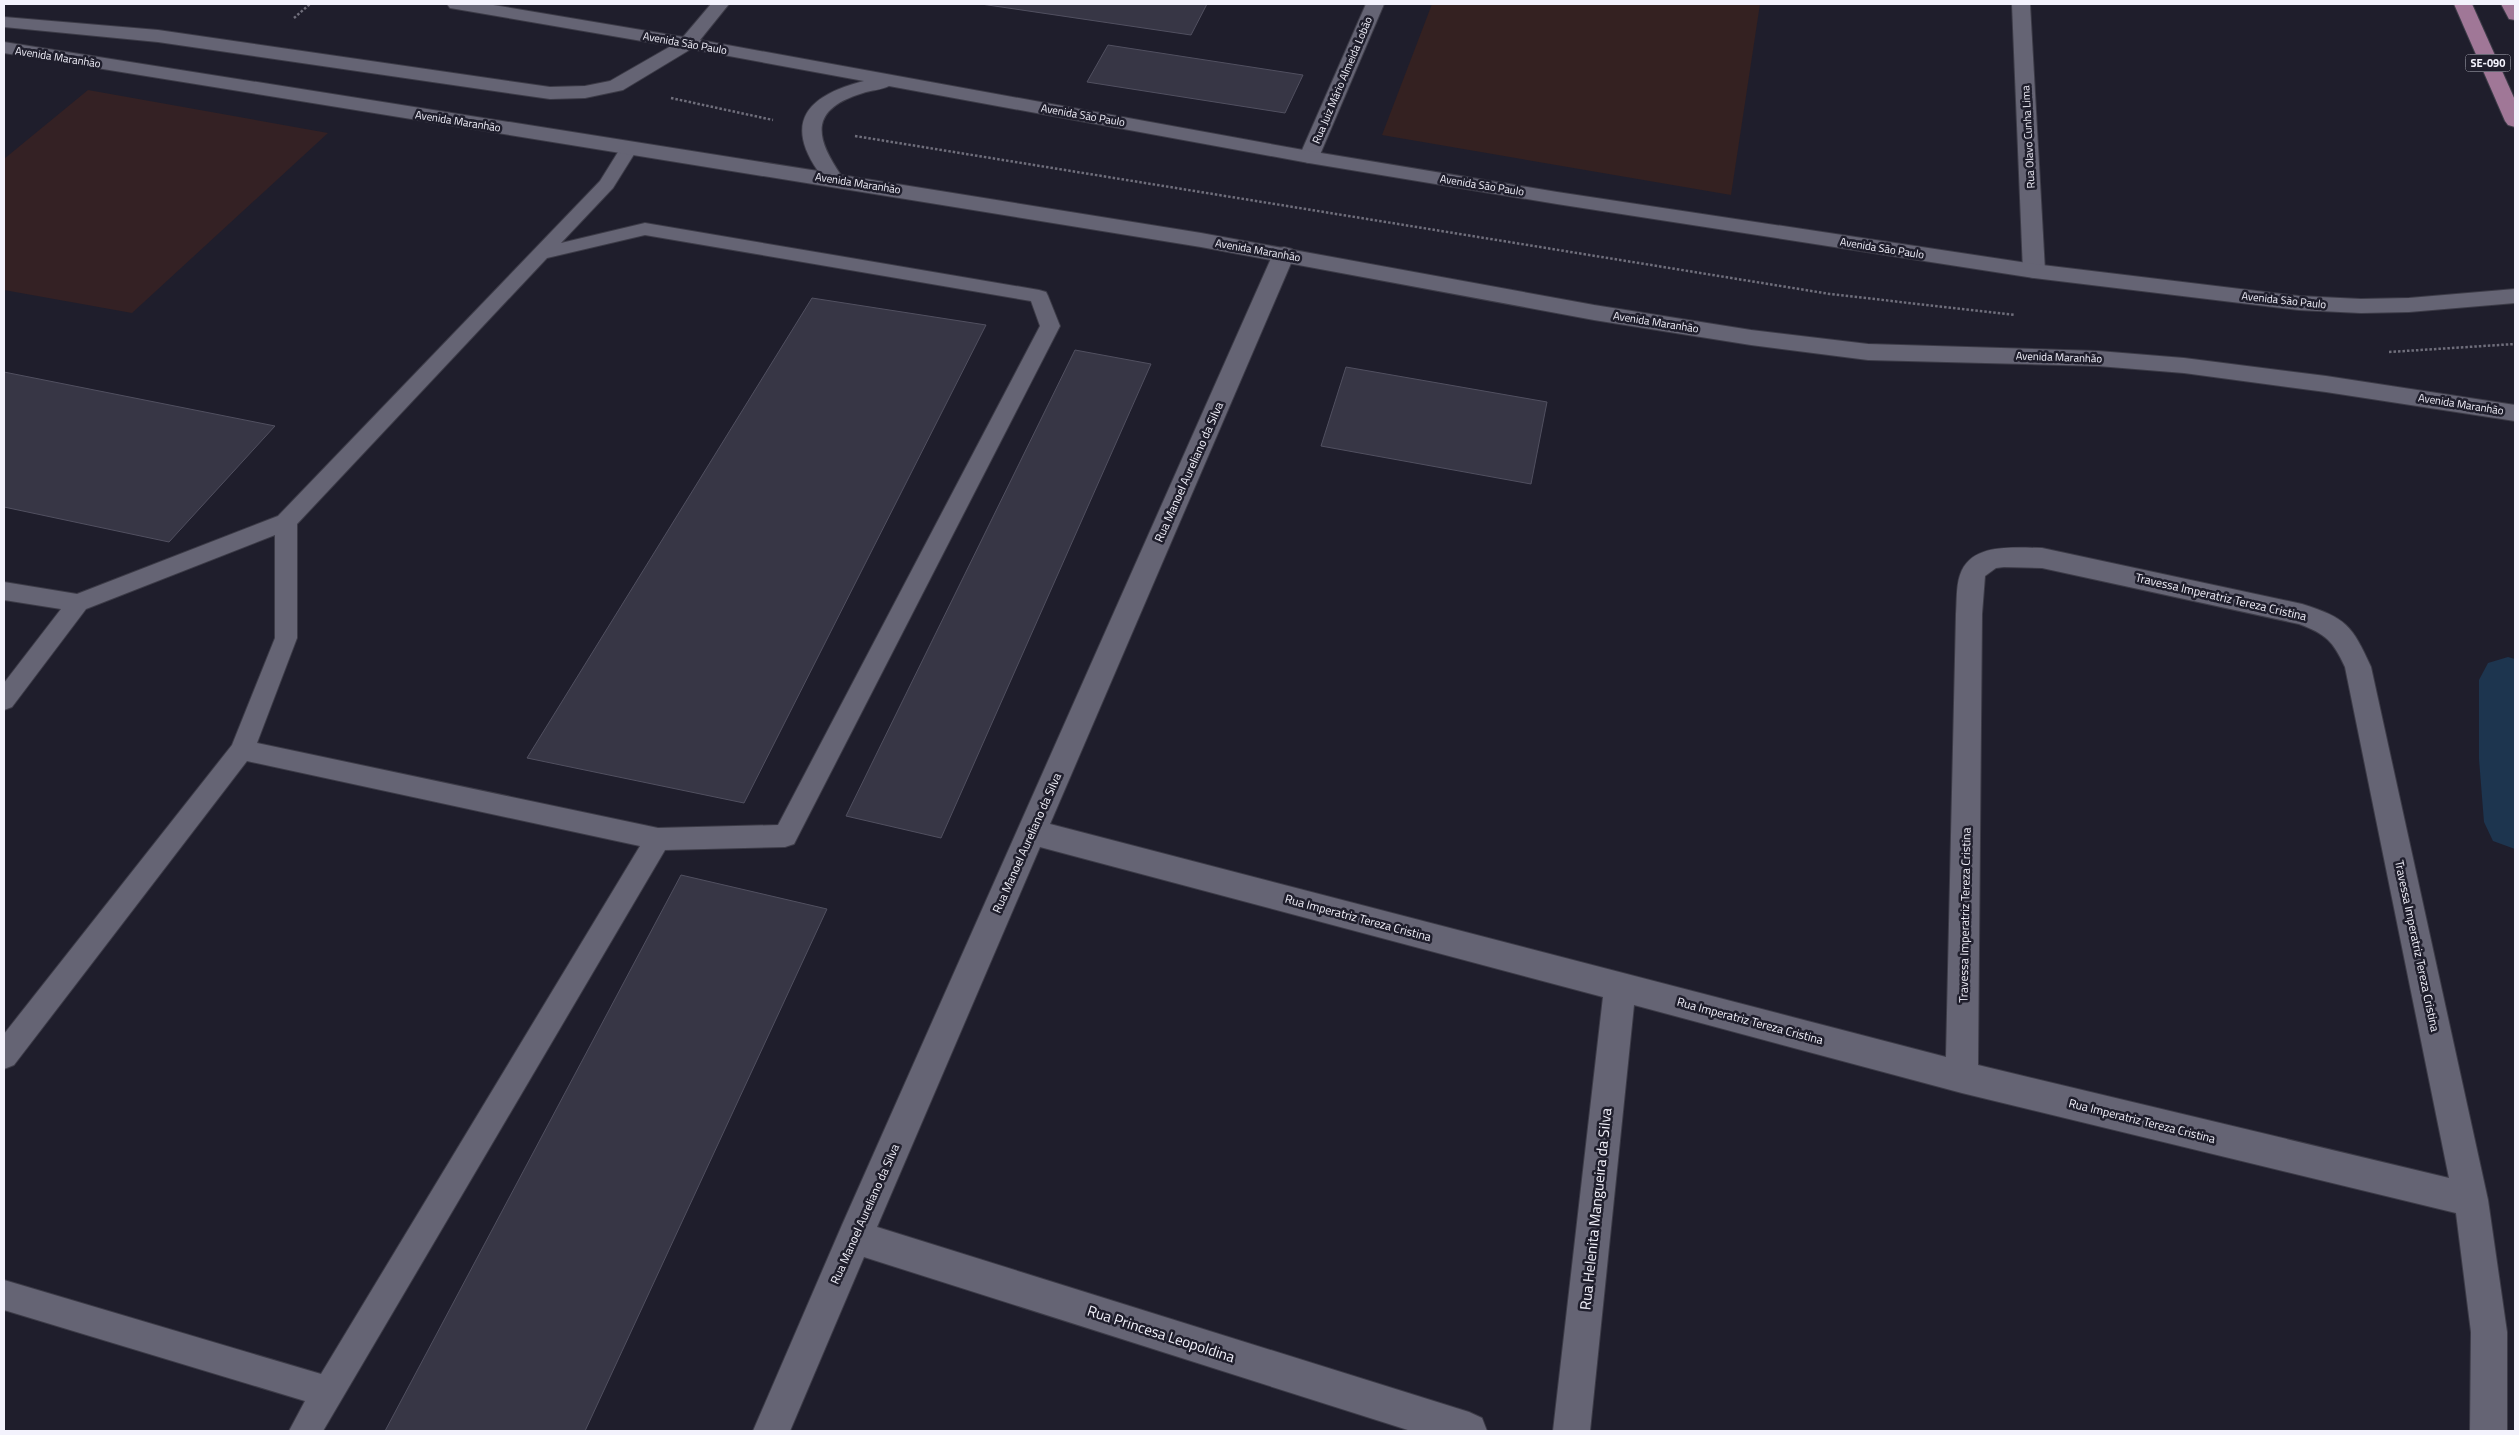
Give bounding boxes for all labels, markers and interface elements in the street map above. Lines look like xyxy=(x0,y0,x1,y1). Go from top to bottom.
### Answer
street label: Rua Juiz Mário Almeida Lobão xyxy=(1308,14,1376,146)
street label: Avenida São Paulo xyxy=(642,28,728,58)
street label: Avenida Maranhão xyxy=(14,42,102,72)
road number: SE-090 xyxy=(2466,54,2510,72)
street label: Rua Olavo Cunha Lima xyxy=(2017,85,2039,189)
street label: Avenida São Paulo xyxy=(1040,100,1126,130)
street label: Avenida Maranhão xyxy=(414,106,502,136)
street label: Avenida Maranhão xyxy=(814,168,902,198)
street label: Avenida São Paulo xyxy=(1439,170,1525,200)
street label: Avenida São Paulo xyxy=(1839,233,1925,263)
street label: Avenida Maranhão xyxy=(1214,235,1302,265)
street label: Avenida São Paulo xyxy=(2241,288,2327,312)
street label: Avenida Maranhão xyxy=(1612,307,1700,337)
street label: Avenida Maranhão xyxy=(2016,347,2103,367)
street label: Avenida Maranhão xyxy=(2417,389,2505,419)
street label: Rua Manoel Aureliano da Silva xyxy=(1149,399,1228,545)
street label: Travessa Imperatriz Tereza Cristina xyxy=(2134,568,2309,625)
street label: Rua Manoel Aureliano da Silva xyxy=(987,770,1066,916)
street label: Travessa Imperatriz Tereza Cristina xyxy=(1953,827,1976,1003)
street label: Travessa Imperatriz Tereza Cristina xyxy=(2390,858,2445,1034)
street label: Rua Imperatriz Tereza Cristina xyxy=(1283,889,1433,946)
street label: Rua Imperatriz Tereza Cristina xyxy=(1675,992,1825,1049)
street label: Rua Imperatriz Tereza Cristina xyxy=(2067,1093,2218,1148)
street label: Rua Helenita Mangueira da Silva xyxy=(1573,1106,1618,1311)
street label: Rua Manoel Aureliano da Silva xyxy=(825,1141,904,1287)
street label: Rua Princesa Leopoldina xyxy=(1084,1299,1238,1368)

